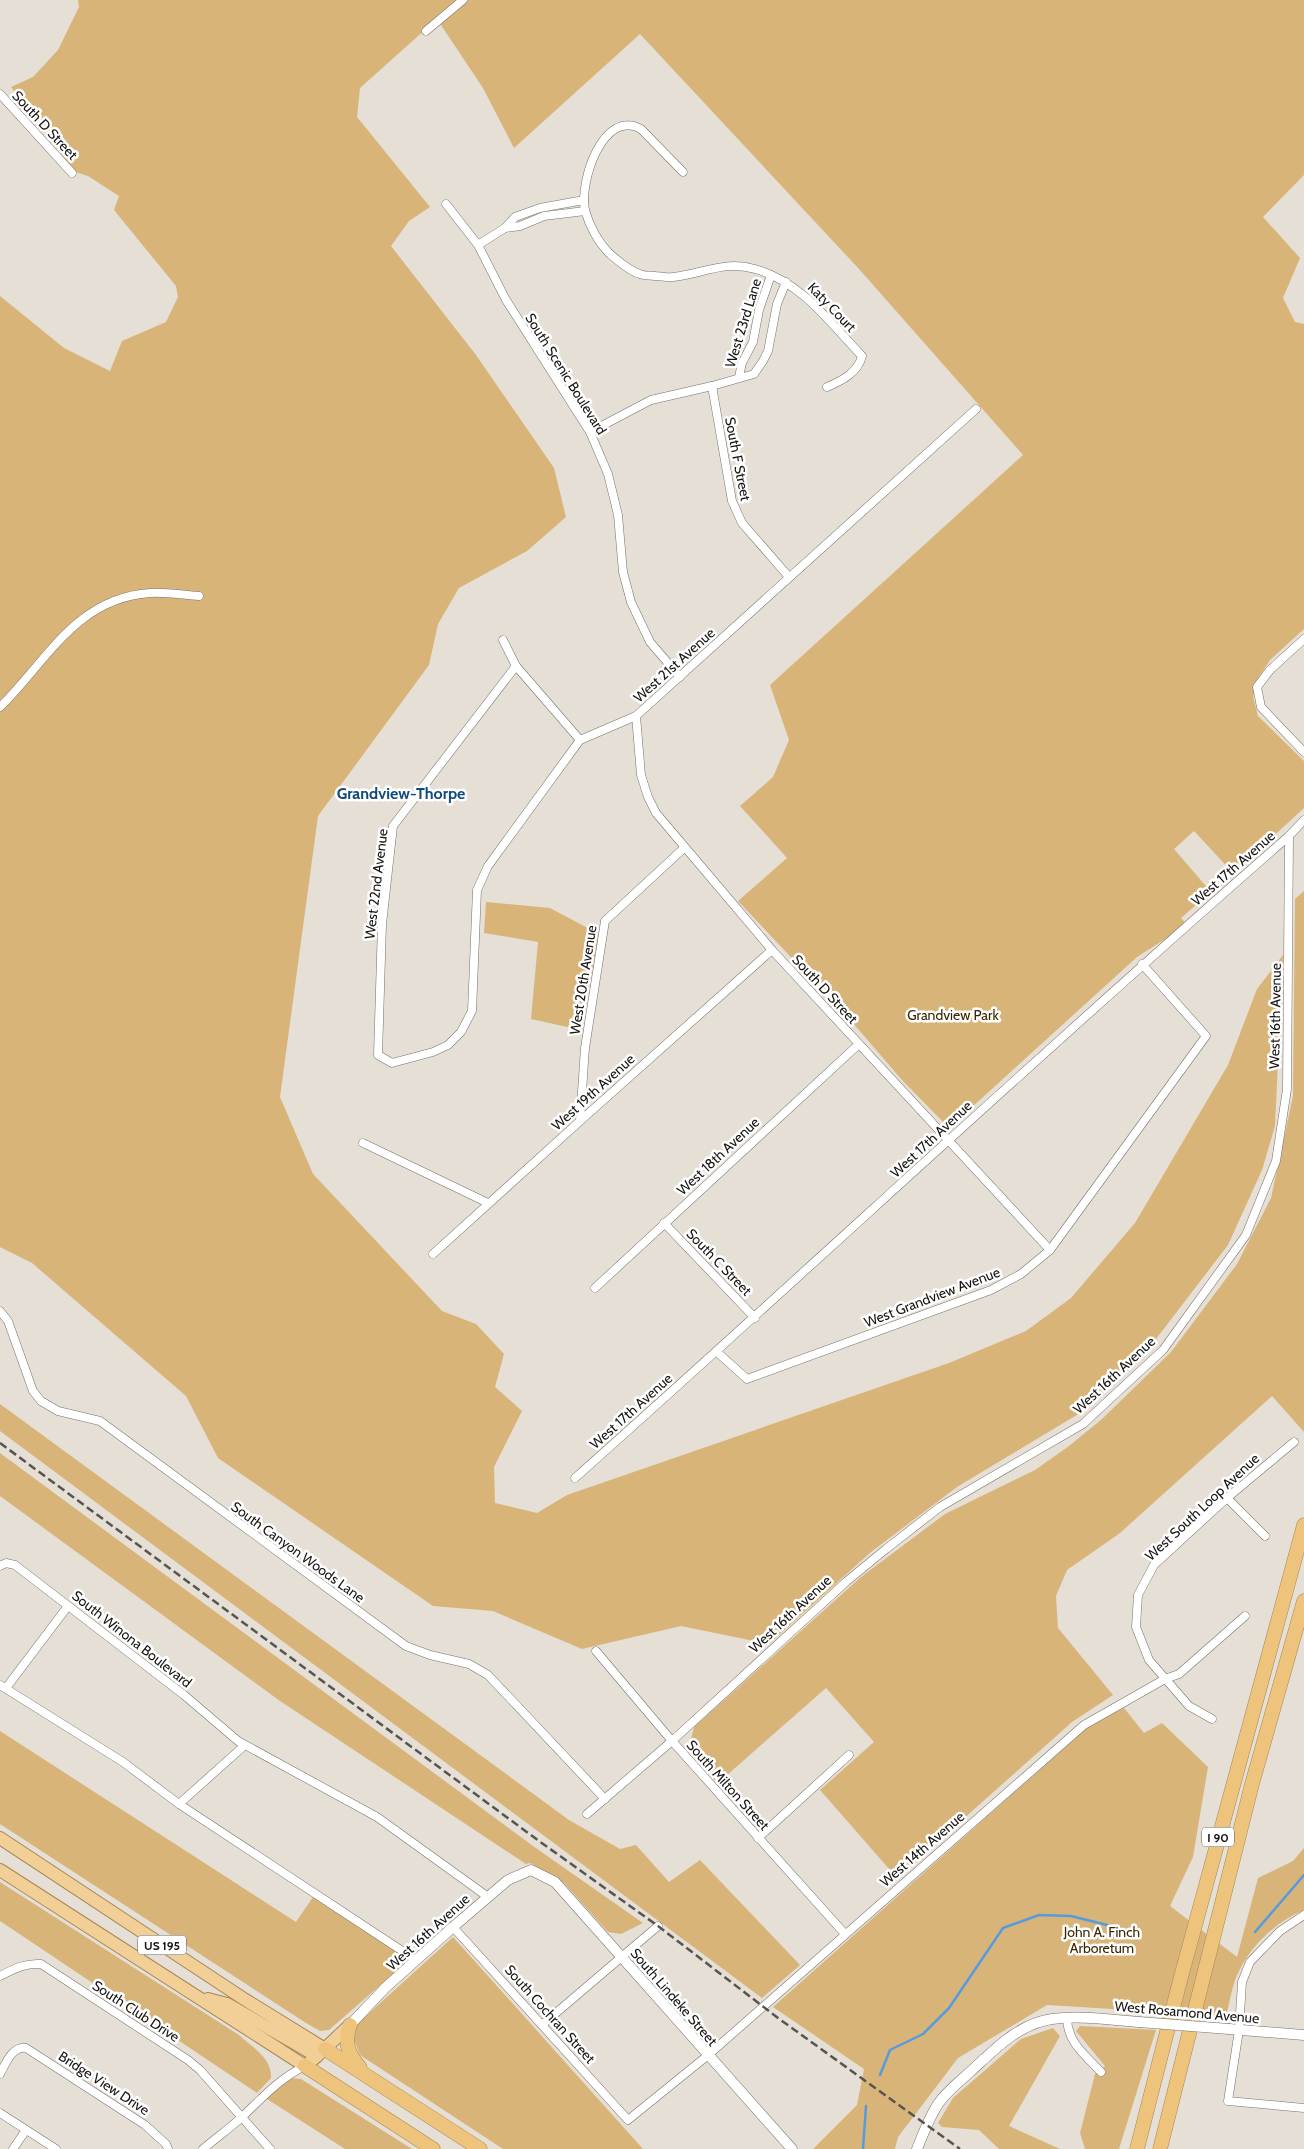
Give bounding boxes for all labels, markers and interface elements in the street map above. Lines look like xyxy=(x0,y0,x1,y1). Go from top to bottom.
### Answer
street label: South D Street xyxy=(8,87,82,164)
street label: West 23rd Lane xyxy=(721,276,765,370)
street label: Katy Court xyxy=(804,278,860,336)
street label: South Scenic Boulevard xyxy=(521,310,611,438)
street label: South F Street xyxy=(721,416,755,503)
street label: West 21st Avenue xyxy=(630,624,718,706)
district label: Grandview-Thorpe xyxy=(337,784,465,803)
street label: West 17th Avenue xyxy=(1187,827,1279,909)
street label: West 22nd Avenue xyxy=(360,828,392,940)
street label: West 20th Avenue xyxy=(565,924,601,1036)
street label: South D Street xyxy=(788,951,862,1028)
street label: West 16th Avenue xyxy=(1265,963,1285,1069)
park label: Grandview Park xyxy=(907,1006,999,1024)
street label: West 19th Avenue xyxy=(548,1050,638,1134)
street label: West 17th Avenue xyxy=(886,1097,976,1181)
street label: West 18th Avenue xyxy=(673,1113,763,1199)
street label: South C Street xyxy=(683,1225,756,1300)
street label: West Grandview Avenue xyxy=(861,1263,1003,1331)
street label: West 16th Avenue xyxy=(1069,1332,1159,1418)
street label: West 17th Avenue xyxy=(586,1369,676,1453)
street label: West South Loop Avenue xyxy=(1141,1449,1263,1565)
street label: South Canyon Woods Lane xyxy=(228,1497,368,1607)
street label: West 16th Avenue xyxy=(745,1571,835,1657)
street label: South Winona Boulevard xyxy=(68,1587,196,1691)
street label: South Milton Street xyxy=(683,1736,773,1834)
street label: West 14th Avenue xyxy=(876,1807,968,1891)
road number: I 90 xyxy=(1202,1828,1234,1846)
street label: West 16th Avenue xyxy=(383,1890,473,1974)
park label: John A. Finch Arboretum xyxy=(1063,1923,1140,1957)
road number: US 195 xyxy=(138,1936,186,1954)
street label: South Lindeke Street xyxy=(627,1944,722,2050)
street label: South Cochran Street xyxy=(501,1961,599,2067)
street label: South Club Drive xyxy=(89,1976,183,2046)
street label: West Rosamond Avenue xyxy=(1114,1997,1260,2027)
street label: Bridge View Drive xyxy=(55,2047,153,2119)

